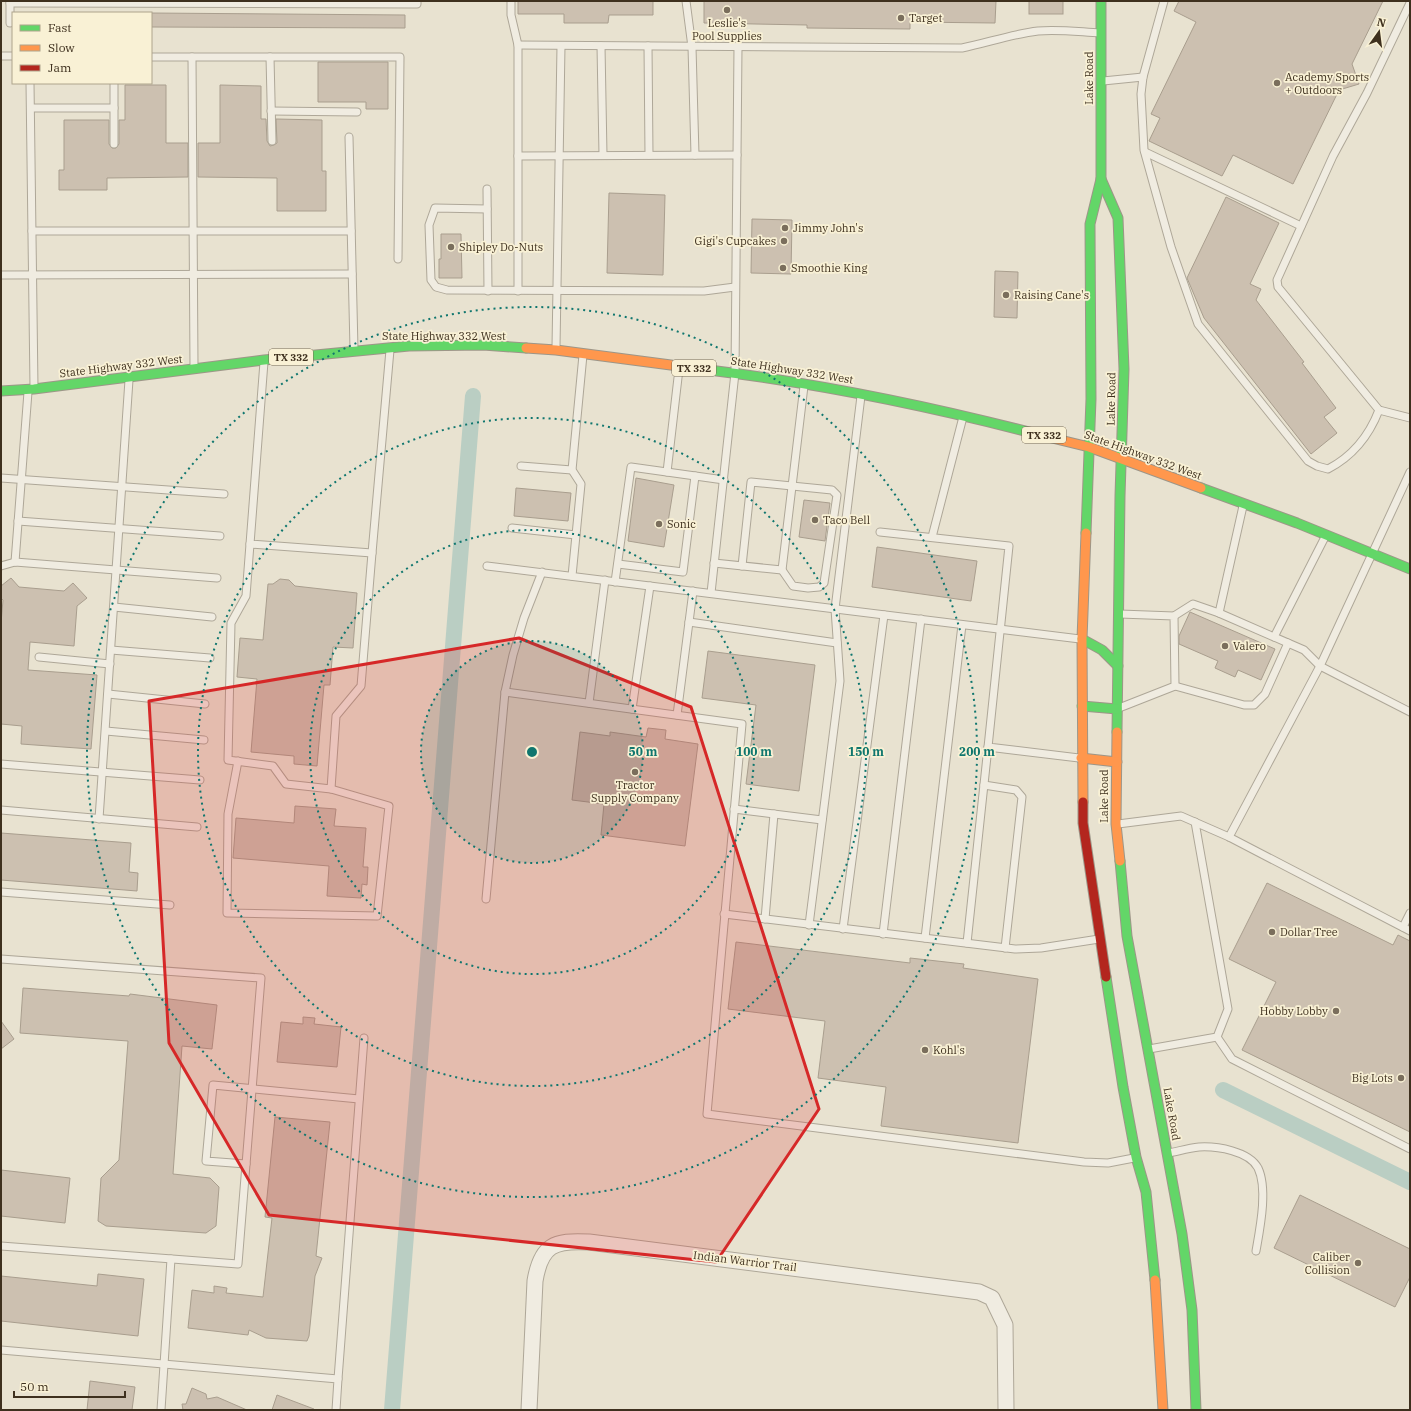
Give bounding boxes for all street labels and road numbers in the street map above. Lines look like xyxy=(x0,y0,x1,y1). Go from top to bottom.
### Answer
street label: Lake Road xyxy=(1082,51,1096,105)
street label: State Highway 332 West xyxy=(382,329,506,343)
road number: TX 332 xyxy=(269,349,313,365)
street label: State Highway 332 West xyxy=(59,351,183,380)
street label: State Highway 332 West xyxy=(730,353,854,387)
road number: TX 332 xyxy=(672,360,716,376)
street label: Lake Road xyxy=(1104,372,1118,426)
road number: TX 332 xyxy=(1022,427,1066,443)
street label: State Highway 332 West xyxy=(1082,427,1204,483)
street label: Lake Road xyxy=(1097,769,1111,823)
street label: Lake Road xyxy=(1160,1086,1184,1142)
street label: Indian Warrior Trail xyxy=(693,1248,797,1274)

